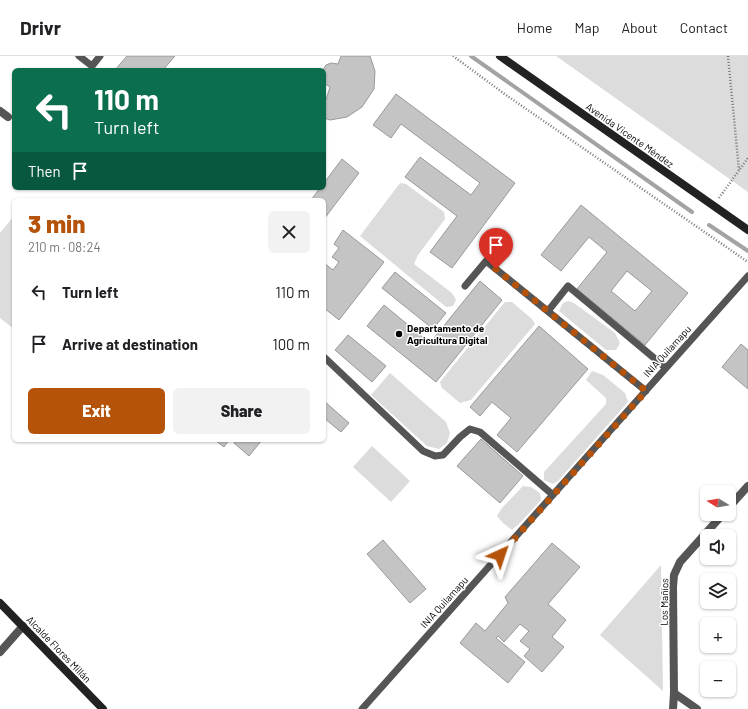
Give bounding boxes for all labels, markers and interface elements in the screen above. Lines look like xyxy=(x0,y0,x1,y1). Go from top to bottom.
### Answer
text: Drivr xyxy=(20,16,61,39)
text: Home xyxy=(517,19,553,36)
text: Map xyxy=(575,19,599,36)
text: About xyxy=(621,19,658,36)
text: Contact xyxy=(680,19,728,36)
text: 110 m xyxy=(94,82,159,116)
icon: left xyxy=(28,84,80,136)
street label: Avenida Vicente Méndez xyxy=(584,100,677,170)
text: Turn left xyxy=(94,116,160,138)
icon: arrive xyxy=(69,160,91,182)
text: Then xyxy=(28,162,61,180)
text: 3 min xyxy=(28,209,85,238)
button: close xyxy=(268,211,310,253)
pin xyxy=(479,228,513,269)
icon: arrive xyxy=(485,234,507,256)
text: 210 m · 08:24 xyxy=(28,239,101,255)
icon: left xyxy=(28,281,50,303)
text: Turn left xyxy=(62,283,118,301)
text: 110 m xyxy=(276,283,310,301)
place label: Departamento de Agricultura Digital xyxy=(407,322,487,346)
street label: INIA Quilamapu xyxy=(641,323,693,379)
marker: Departamento de Agricultura Digital xyxy=(394,329,404,339)
icon: arrive xyxy=(28,333,50,355)
text: Arrive at destination xyxy=(62,335,198,353)
text: 100 m xyxy=(272,335,310,353)
button: Exit xyxy=(28,388,165,434)
button: Share xyxy=(173,388,310,434)
north arrow xyxy=(700,485,736,521)
map controls xyxy=(700,485,736,697)
button: sound xyxy=(700,529,736,565)
position arrow xyxy=(479,534,521,576)
button: layers xyxy=(700,573,736,609)
street label: INIA Quilamapu xyxy=(418,574,470,630)
street label: Los Mañíos xyxy=(658,578,670,626)
street label: Alcalde Flores Millán xyxy=(24,613,94,685)
button: + xyxy=(700,617,736,653)
button: − xyxy=(700,661,736,697)

